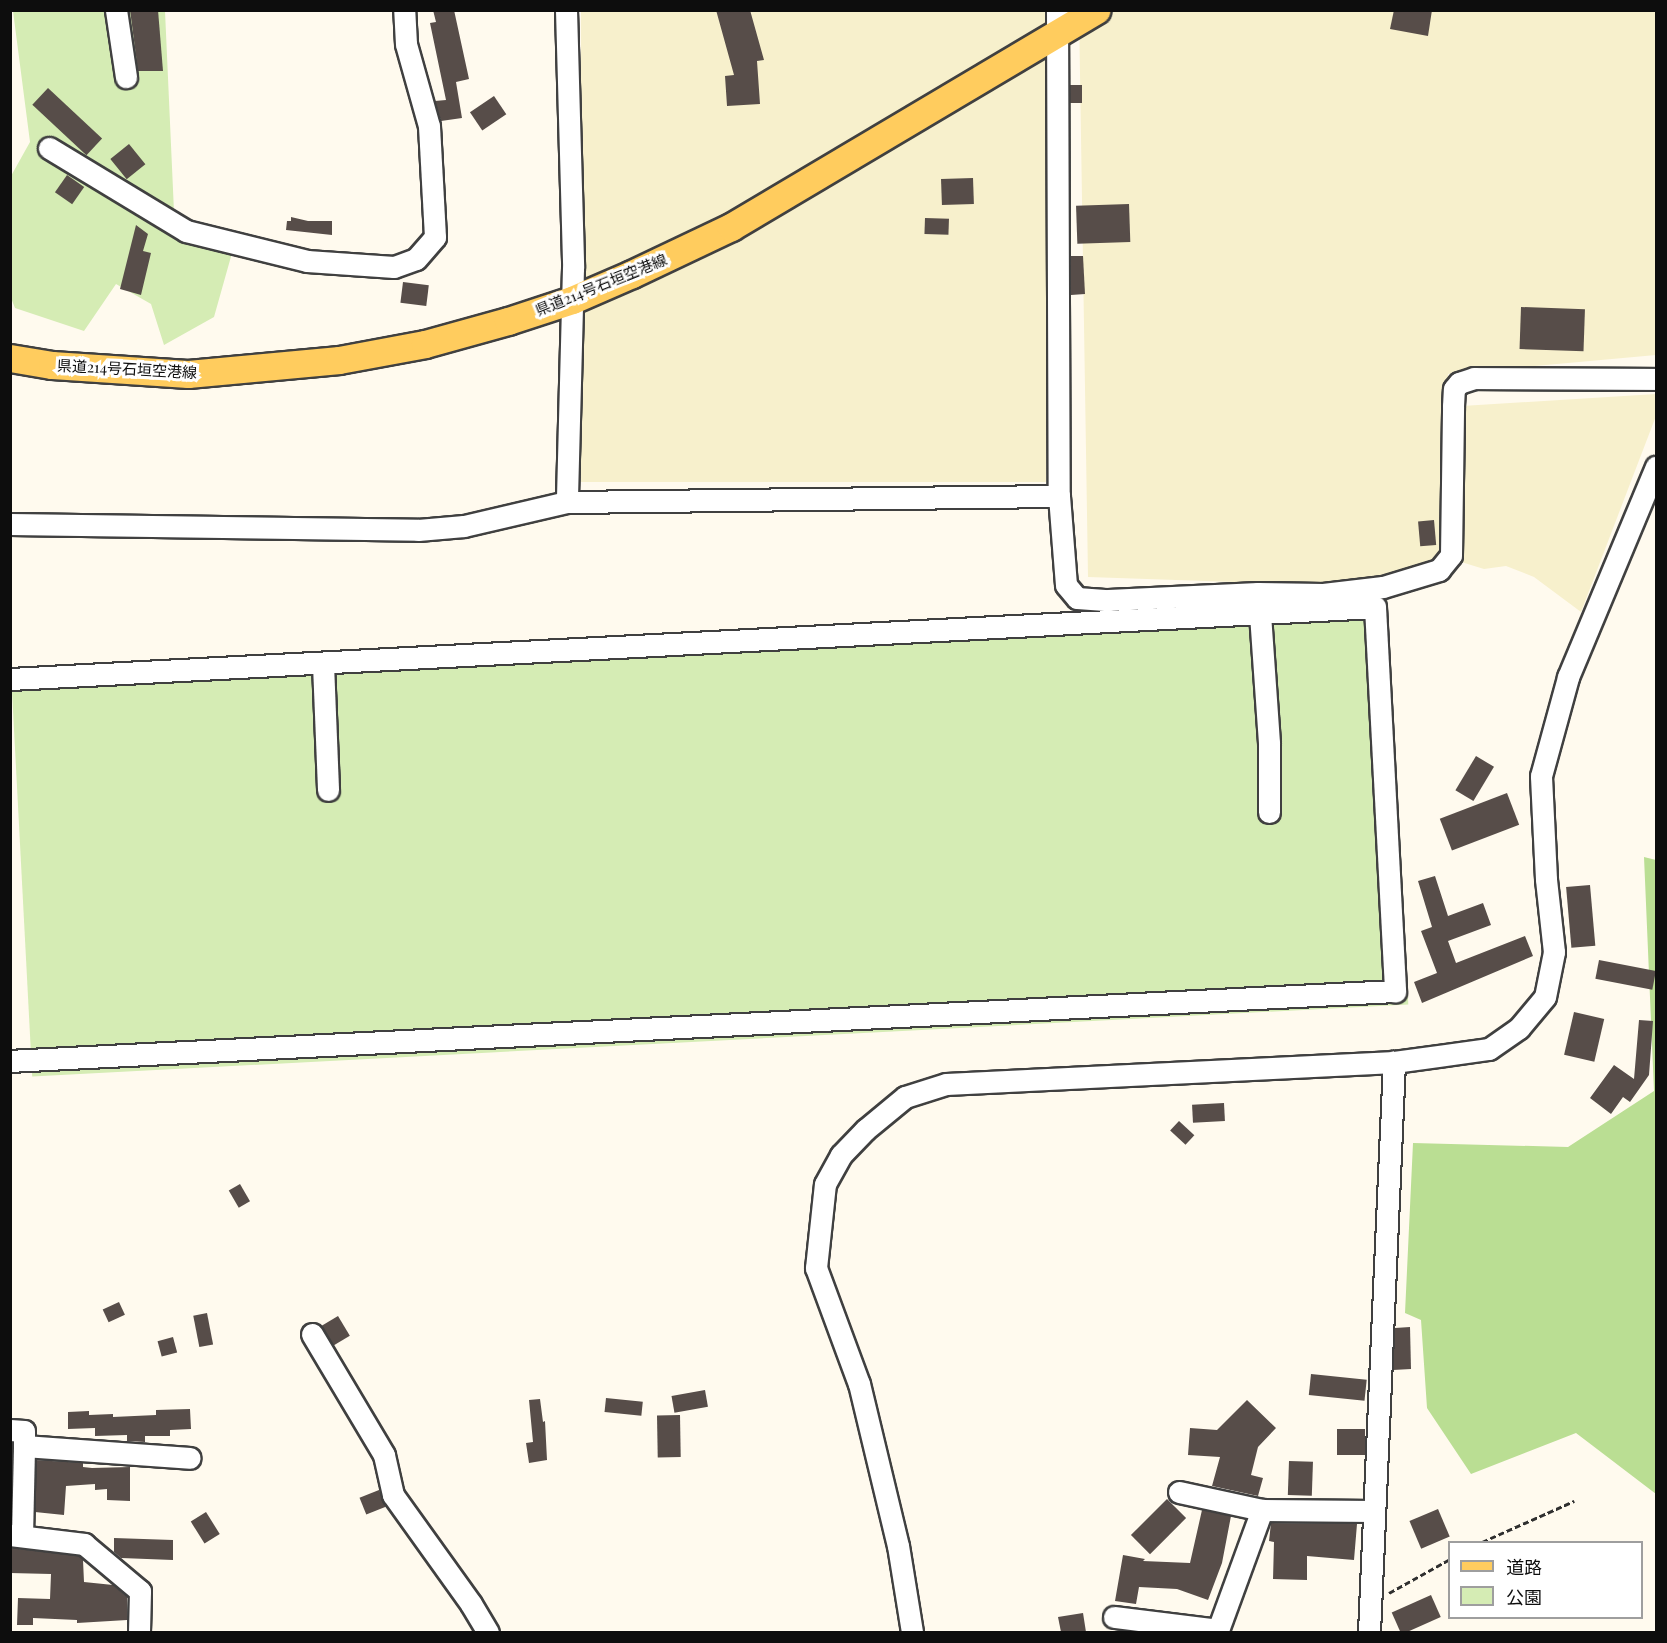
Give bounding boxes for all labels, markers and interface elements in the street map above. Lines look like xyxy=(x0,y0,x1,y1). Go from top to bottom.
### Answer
street label: 県道214号石垣空港線 xyxy=(533,250,669,320)
street label: 県道214号石垣空港線 xyxy=(57,356,197,382)
legend xyxy=(1448,1541,1643,1619)
text: 道路 xyxy=(1506,1555,1542,1579)
text: 公園 xyxy=(1506,1585,1542,1609)

